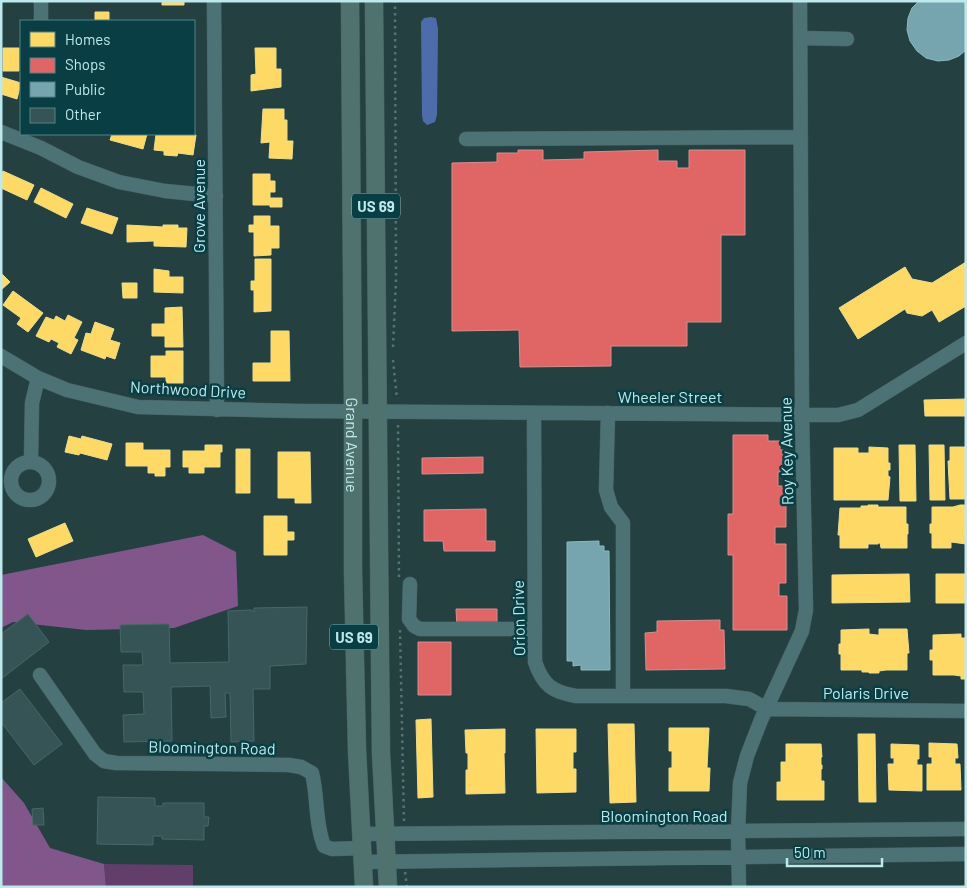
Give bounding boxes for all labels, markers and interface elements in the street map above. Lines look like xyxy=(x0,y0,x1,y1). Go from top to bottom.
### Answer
legend xyxy=(20,20,195,135)
text: Homes xyxy=(65,30,110,48)
text: Shops xyxy=(65,55,105,73)
text: Public xyxy=(65,80,105,98)
text: Other xyxy=(65,105,102,123)
street label: Grove Avenue xyxy=(189,159,208,253)
road number: US 69 xyxy=(352,194,400,218)
street label: Northwood Drive xyxy=(129,376,247,402)
street label: Wheeler Street xyxy=(618,387,722,406)
street label: Grand Avenue xyxy=(343,397,363,493)
street label: Roy Key Avenue xyxy=(776,397,796,505)
street label: Orion Drive xyxy=(508,580,528,656)
road number: US 69 xyxy=(330,624,378,650)
street label: Polaris Drive xyxy=(823,683,909,702)
street label: Bloomington Road xyxy=(148,736,276,758)
street label: Bloomington Road xyxy=(600,806,728,825)
scale bar xyxy=(787,836,882,868)
text: 50 m xyxy=(794,843,826,861)

